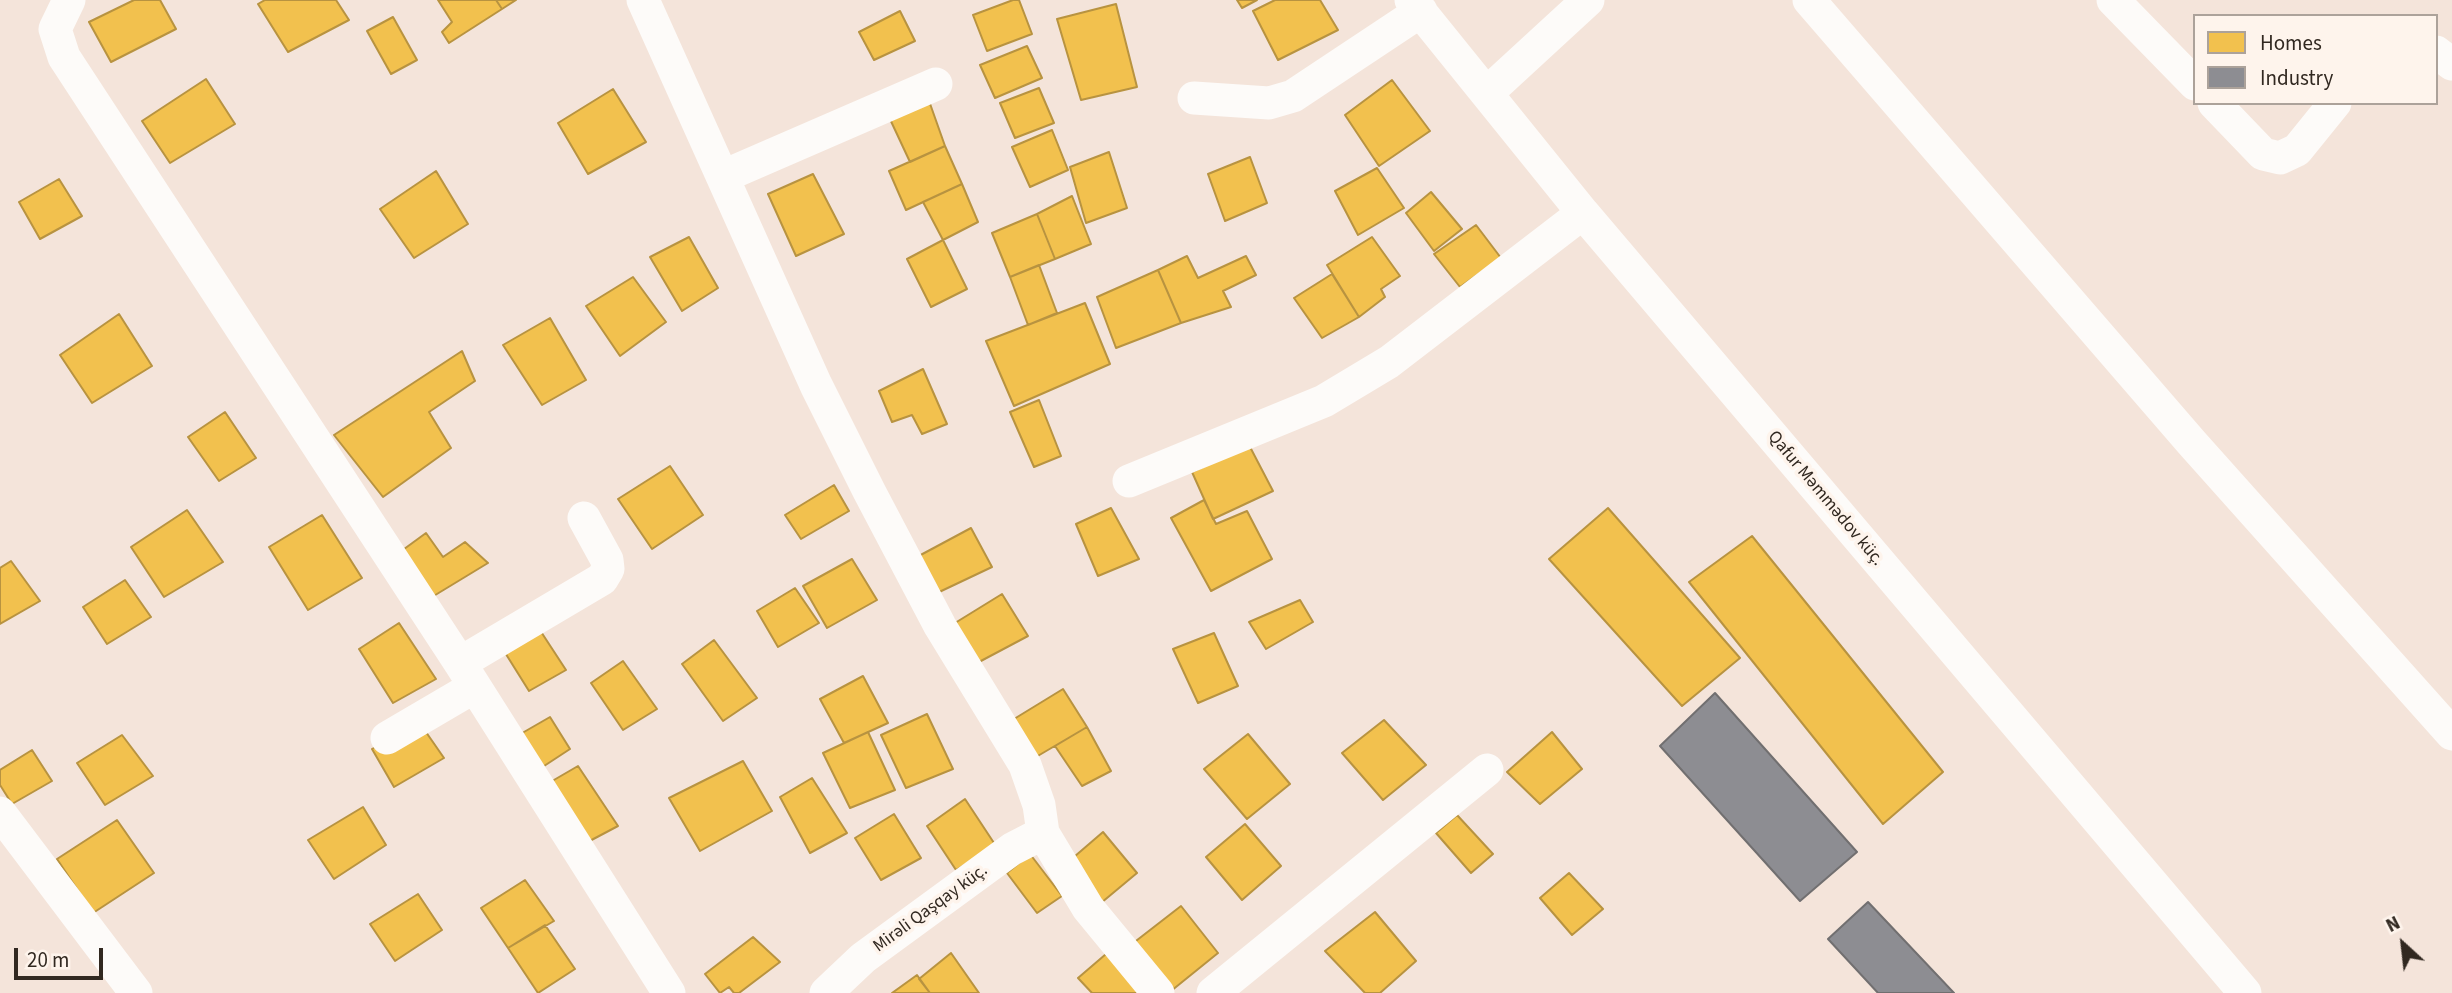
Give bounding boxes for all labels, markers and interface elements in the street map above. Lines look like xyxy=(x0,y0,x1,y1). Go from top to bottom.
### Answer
legend xyxy=(2193,14,2438,105)
text: Homes xyxy=(2260,28,2322,58)
text: Industry xyxy=(2260,63,2333,93)
street label: Qafur Məmmədov küç. xyxy=(1762,427,1888,571)
street label: Mirəli Qaşqay küç. xyxy=(870,860,992,958)
north arrow xyxy=(2368,909,2438,979)
text: N xyxy=(2381,910,2405,940)
scale bar xyxy=(18,934,107,978)
text: 20 m xyxy=(27,945,69,975)

